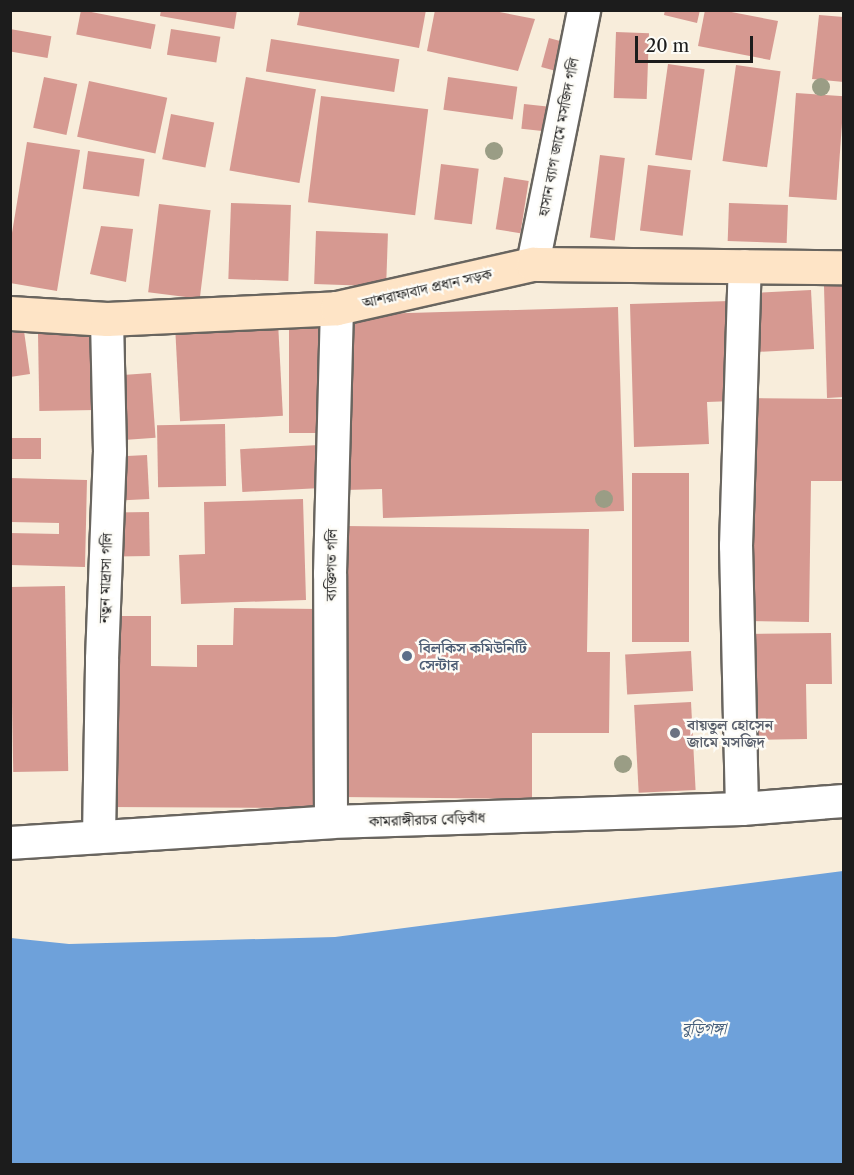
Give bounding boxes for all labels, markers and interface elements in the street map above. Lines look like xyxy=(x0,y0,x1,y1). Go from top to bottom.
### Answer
scale bar xyxy=(638,24,756,62)
text: 20 m xyxy=(646,35,689,57)
street label: হাসান ব্যাগ জামে মসজিদ গলি xyxy=(534,56,582,218)
street label: আশরাফাবাদ প্রধান সড়ক xyxy=(360,264,494,312)
street label: ব্যক্তিগত গলি xyxy=(321,529,341,601)
street label: নতুন মাদ্রাসা গলি xyxy=(94,533,116,623)
place label: বিলকিস কমিউনিটি সেন্টার xyxy=(419,638,527,673)
marker: বিলকিস কমিউনিটি সেন্টার xyxy=(400,649,414,663)
place label: বায়তুল হোসেন জামে মসজিদ xyxy=(687,715,773,750)
marker: বায়তুল হোসেন জামে মসজিদ xyxy=(668,726,682,740)
street label: কামরাঙ্গীরচর বেড়িবাঁধ xyxy=(368,808,486,830)
water label: বুড়িগঙ্গা xyxy=(682,1018,726,1038)

